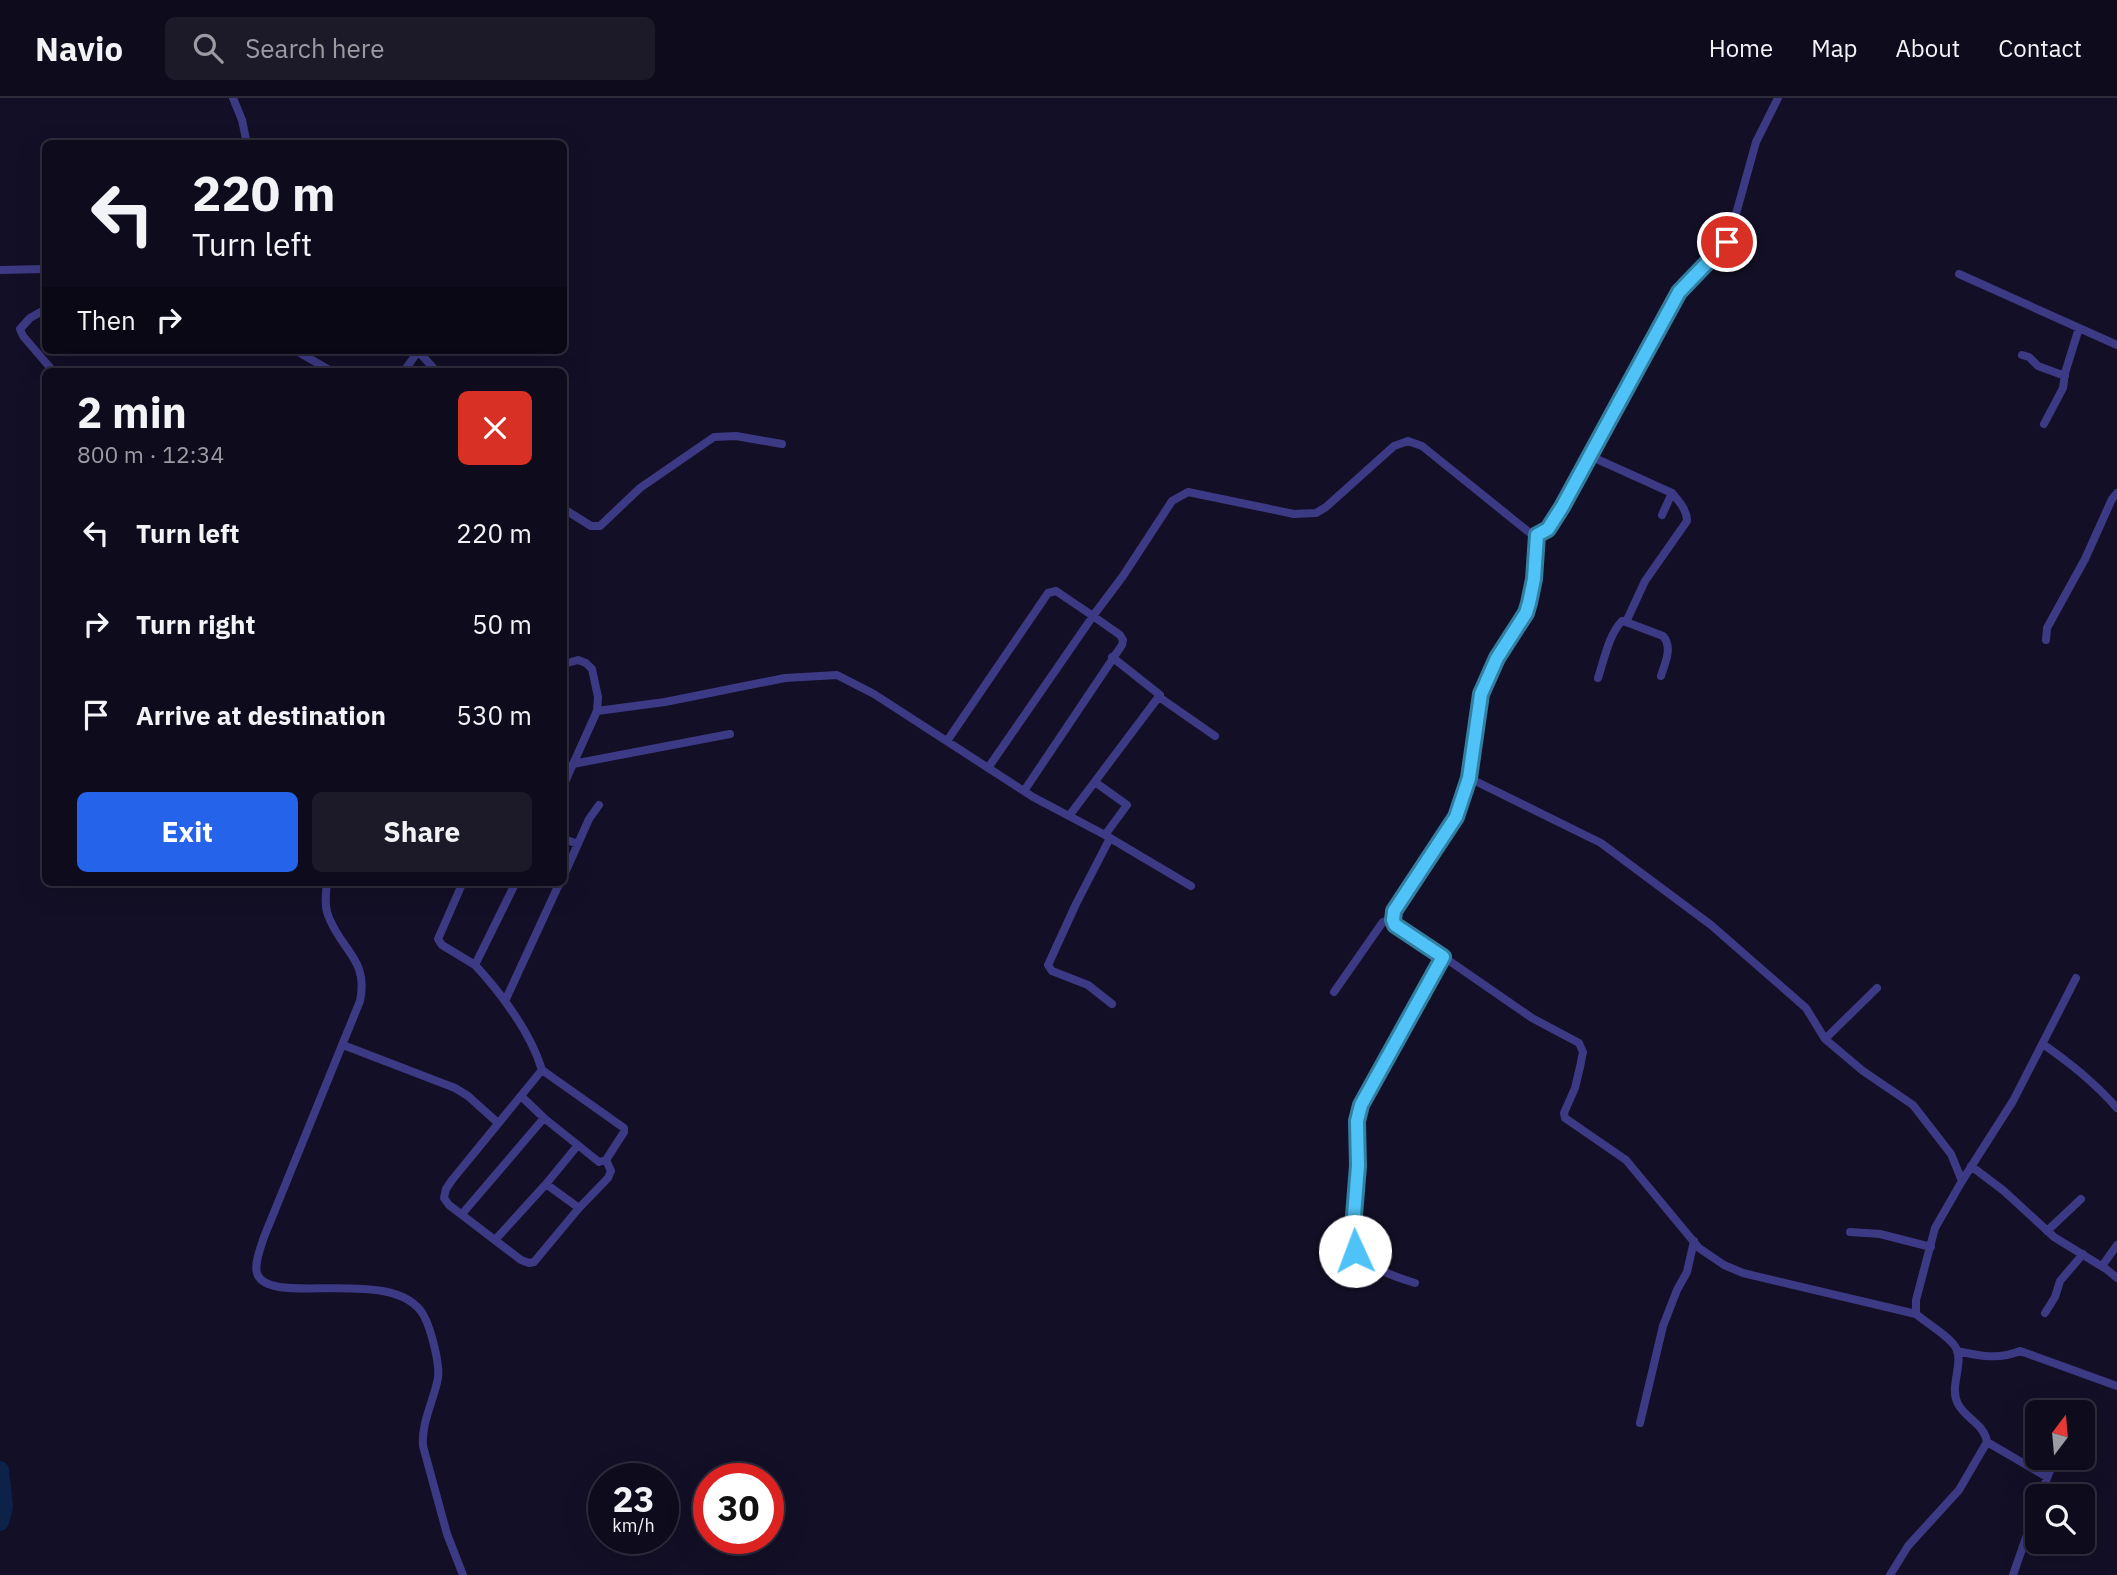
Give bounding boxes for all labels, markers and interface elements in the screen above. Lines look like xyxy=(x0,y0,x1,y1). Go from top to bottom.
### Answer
search box xyxy=(165,17,655,80)
text: Navio xyxy=(35,27,123,70)
icon: search xyxy=(189,29,227,67)
text: Search here xyxy=(245,31,385,65)
text: Home xyxy=(1709,32,1773,64)
text: Map xyxy=(1811,32,1857,64)
text: About xyxy=(1895,32,1960,64)
text: Contact xyxy=(1998,32,2082,64)
text: 220 m xyxy=(192,161,336,224)
icon: left xyxy=(77,168,168,259)
pin xyxy=(1697,212,1757,272)
text: Turn left xyxy=(192,223,312,265)
icon: arrive xyxy=(1708,223,1746,261)
icon: right xyxy=(150,301,188,339)
text: Then xyxy=(77,303,136,337)
text: 2 min xyxy=(77,385,187,440)
button: close xyxy=(458,391,532,465)
text: 800 m · 12:34 xyxy=(77,439,224,469)
icon: left xyxy=(77,514,115,552)
text: Turn left xyxy=(136,516,239,550)
text: 220 m xyxy=(456,516,532,550)
icon: right xyxy=(77,605,115,643)
text: Turn right xyxy=(136,607,255,641)
text: 50 m xyxy=(472,607,532,641)
icon: arrive xyxy=(77,696,115,734)
text: Arrive at destination xyxy=(136,698,386,732)
text: 530 m xyxy=(456,698,532,732)
button: Exit xyxy=(77,792,298,872)
button: Share xyxy=(312,792,532,872)
position arrow xyxy=(1318,1214,1392,1288)
north arrow xyxy=(2025,1400,2095,1470)
map controls xyxy=(2025,1400,2095,1554)
speed limit sign: 30 xyxy=(693,1463,784,1554)
text: 23 xyxy=(612,1476,655,1522)
button: search xyxy=(2025,1484,2095,1554)
text: km/h xyxy=(612,1514,655,1537)

